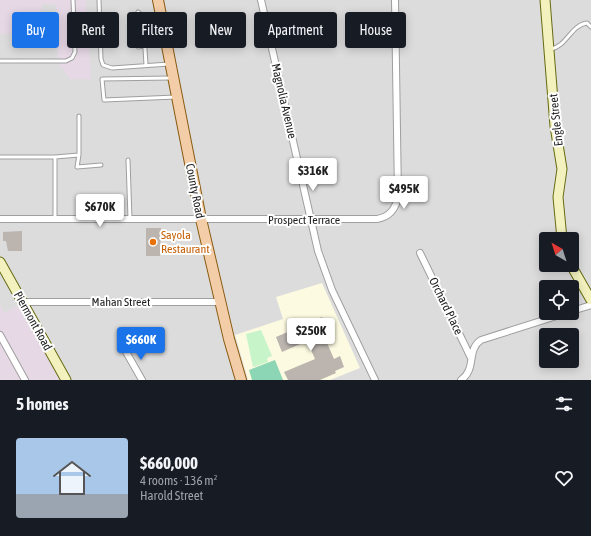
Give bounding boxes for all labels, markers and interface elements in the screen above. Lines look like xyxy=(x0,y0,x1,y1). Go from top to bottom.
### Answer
chip: Buy xyxy=(12,12,59,48)
chip: Rent xyxy=(67,12,119,48)
chip: Filters xyxy=(127,12,187,48)
chip: New xyxy=(195,12,246,48)
chip: Apartment xyxy=(254,12,337,48)
chip: House xyxy=(345,12,406,48)
street label: Magnolia Avenue xyxy=(269,62,299,140)
street label: Engle Street xyxy=(546,93,566,147)
pin: $316K xyxy=(285,158,341,192)
street label: County Road xyxy=(183,162,207,220)
text: $316K xyxy=(298,163,328,178)
pin: $495K xyxy=(376,176,432,210)
text: $495K xyxy=(389,181,419,196)
pin: $670K xyxy=(72,194,128,228)
text: $670K xyxy=(85,199,115,214)
street label: Prospect Terrace xyxy=(268,213,340,227)
place label: Sayola Restaurant xyxy=(161,228,210,256)
north arrow xyxy=(539,232,579,272)
map controls xyxy=(539,232,579,368)
marker: Sayola Restaurant xyxy=(148,237,158,247)
street label: Orchard Place xyxy=(426,275,466,337)
button: locate xyxy=(539,280,579,320)
street label: Piermont Road xyxy=(11,289,55,353)
street label: Mahan Street xyxy=(92,295,151,309)
pin: $250K xyxy=(283,318,339,352)
text: $250K xyxy=(296,323,326,338)
pin: $660K xyxy=(113,327,169,361)
button: layers xyxy=(539,328,579,368)
text: $660K xyxy=(126,332,156,347)
icon: filters xyxy=(553,393,575,415)
text: 5 homes xyxy=(16,394,69,414)
text: $660,000 xyxy=(140,453,198,473)
icon: home xyxy=(48,454,96,502)
icon: heart xyxy=(553,467,575,489)
text: 4 rooms · 136 m² xyxy=(140,473,217,488)
text: Harold Street xyxy=(140,488,203,503)

